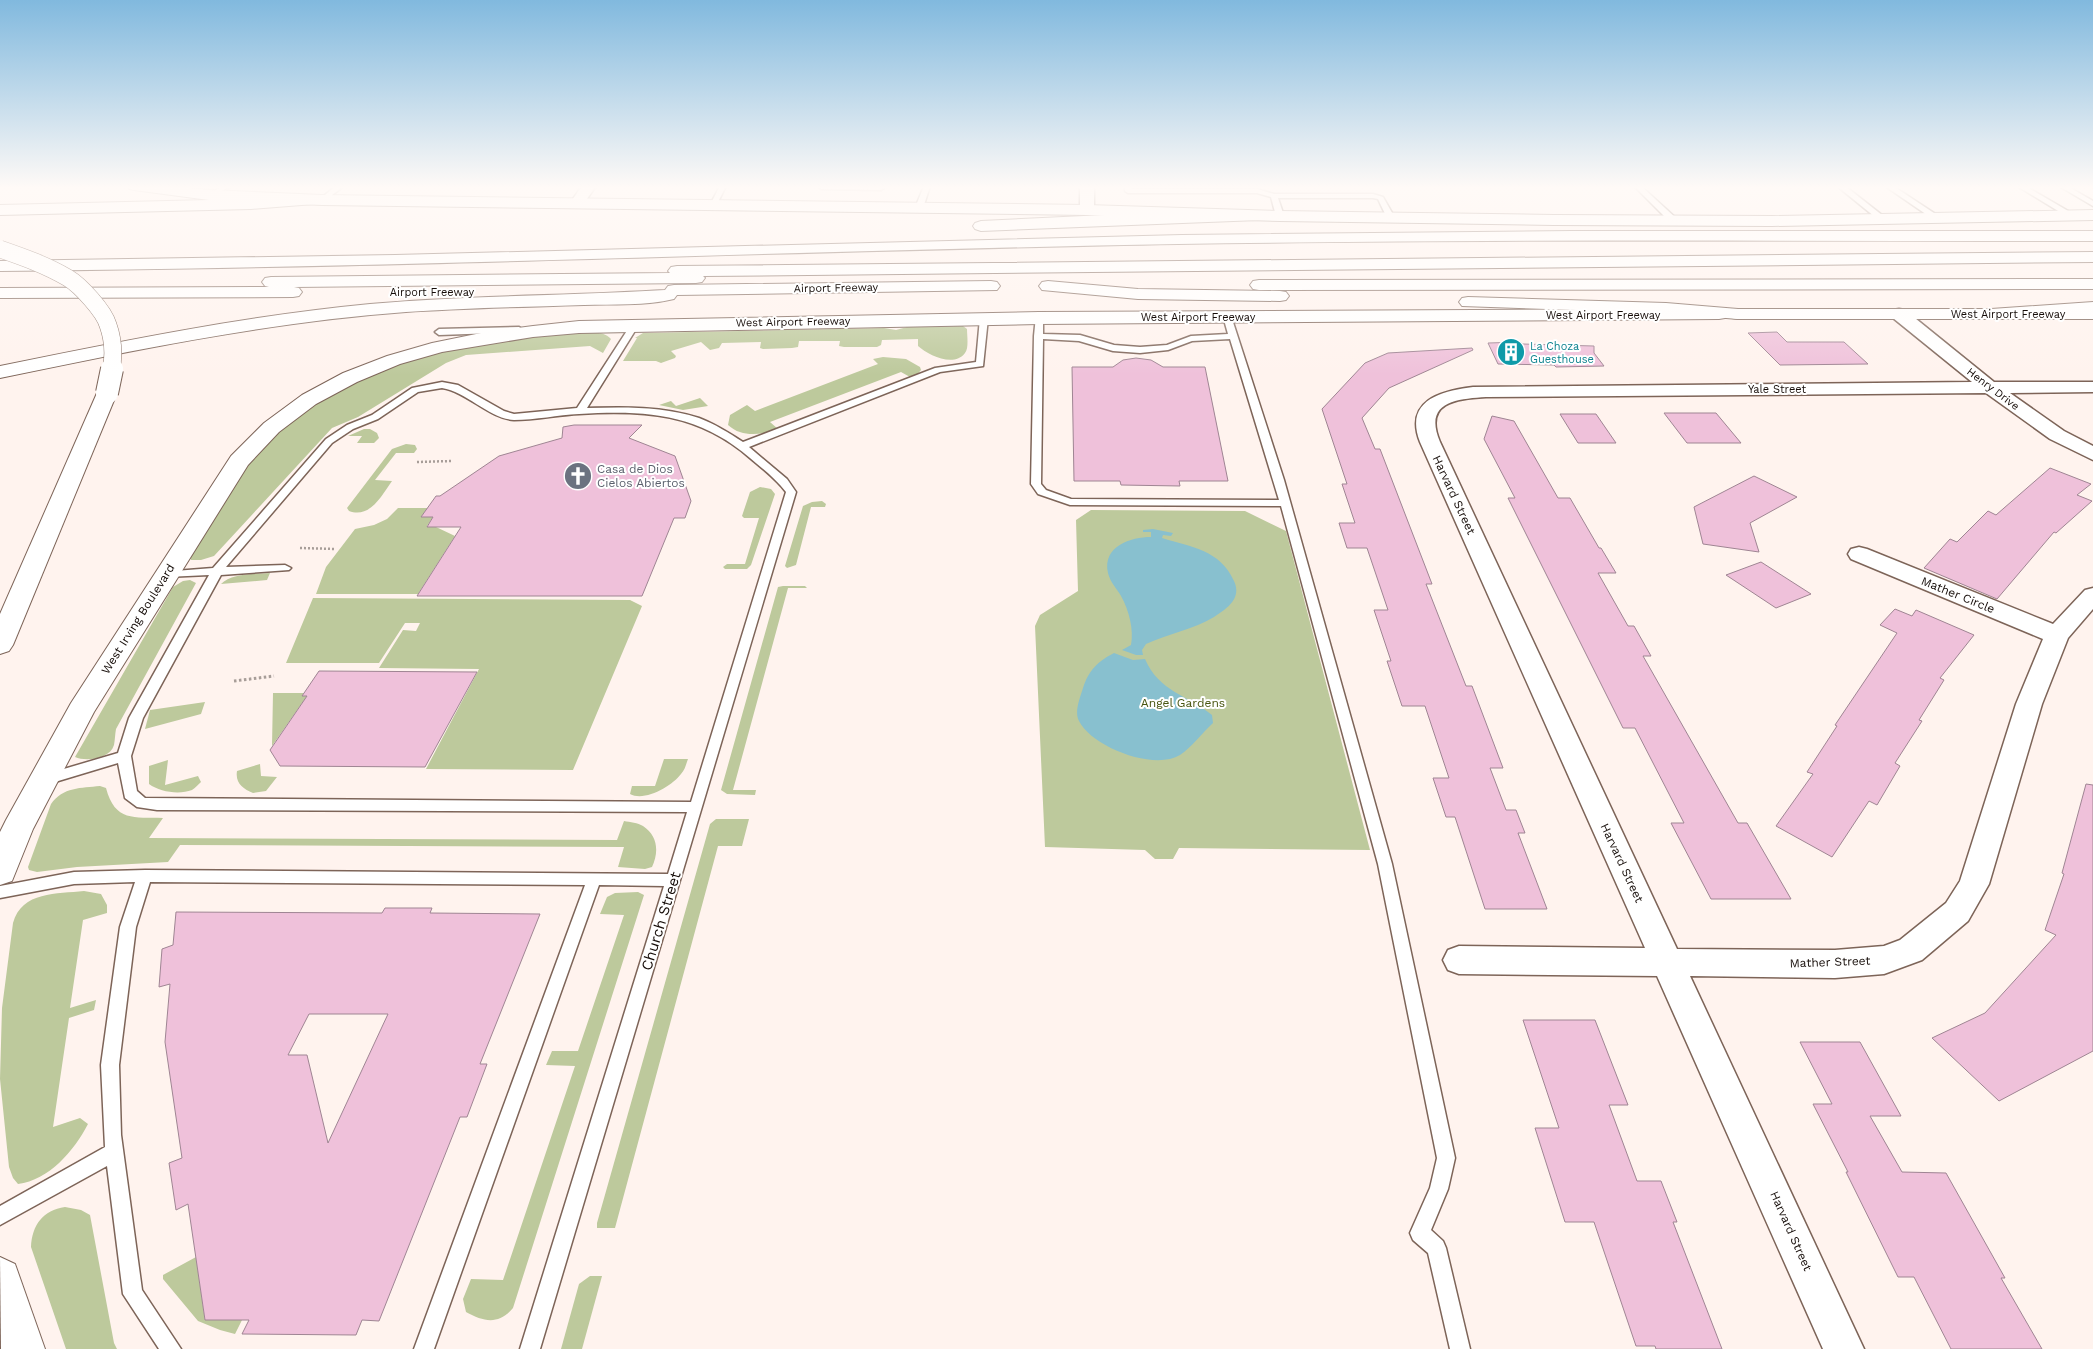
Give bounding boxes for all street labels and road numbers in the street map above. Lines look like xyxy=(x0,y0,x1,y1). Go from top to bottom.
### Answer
street label: Airport Freeway xyxy=(794,281,879,295)
street label: Airport Freeway xyxy=(390,286,475,299)
street label: West Airport Freeway xyxy=(1951,308,2066,321)
street label: West Airport Freeway xyxy=(1546,309,1661,322)
street label: West Airport Freeway xyxy=(1141,311,1256,324)
street label: West Airport Freeway xyxy=(736,314,851,330)
street label: Henry Drive xyxy=(1964,365,2022,413)
street label: Yale Street xyxy=(1748,383,1806,396)
street label: Harvard Street xyxy=(1430,453,1478,537)
street label: West Irving Boulevard xyxy=(98,561,178,677)
street label: Mather Circle xyxy=(1919,574,1997,616)
street label: Harvard Street xyxy=(1598,821,1646,905)
street label: Church Street xyxy=(637,869,685,973)
street label: Mather Street xyxy=(1789,954,1871,970)
street label: Harvard Street xyxy=(1767,1189,1815,1273)

